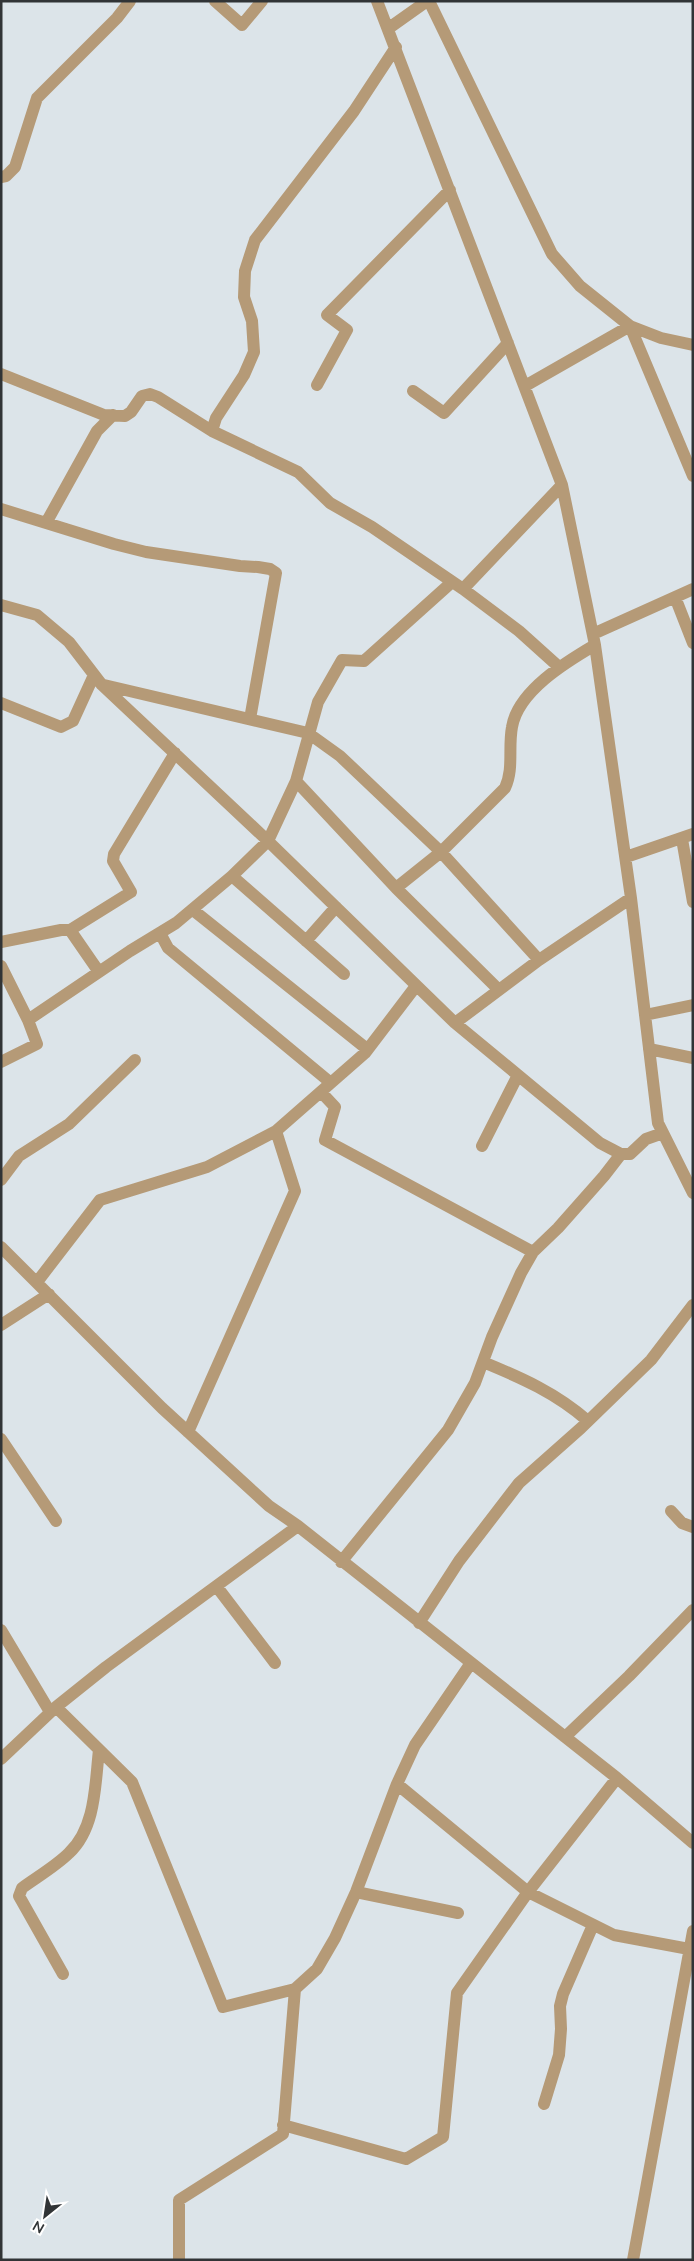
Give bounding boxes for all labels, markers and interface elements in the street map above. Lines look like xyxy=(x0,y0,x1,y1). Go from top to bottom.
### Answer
north arrow xyxy=(20,2191,70,2241)
text: N xyxy=(29,2217,48,2238)

